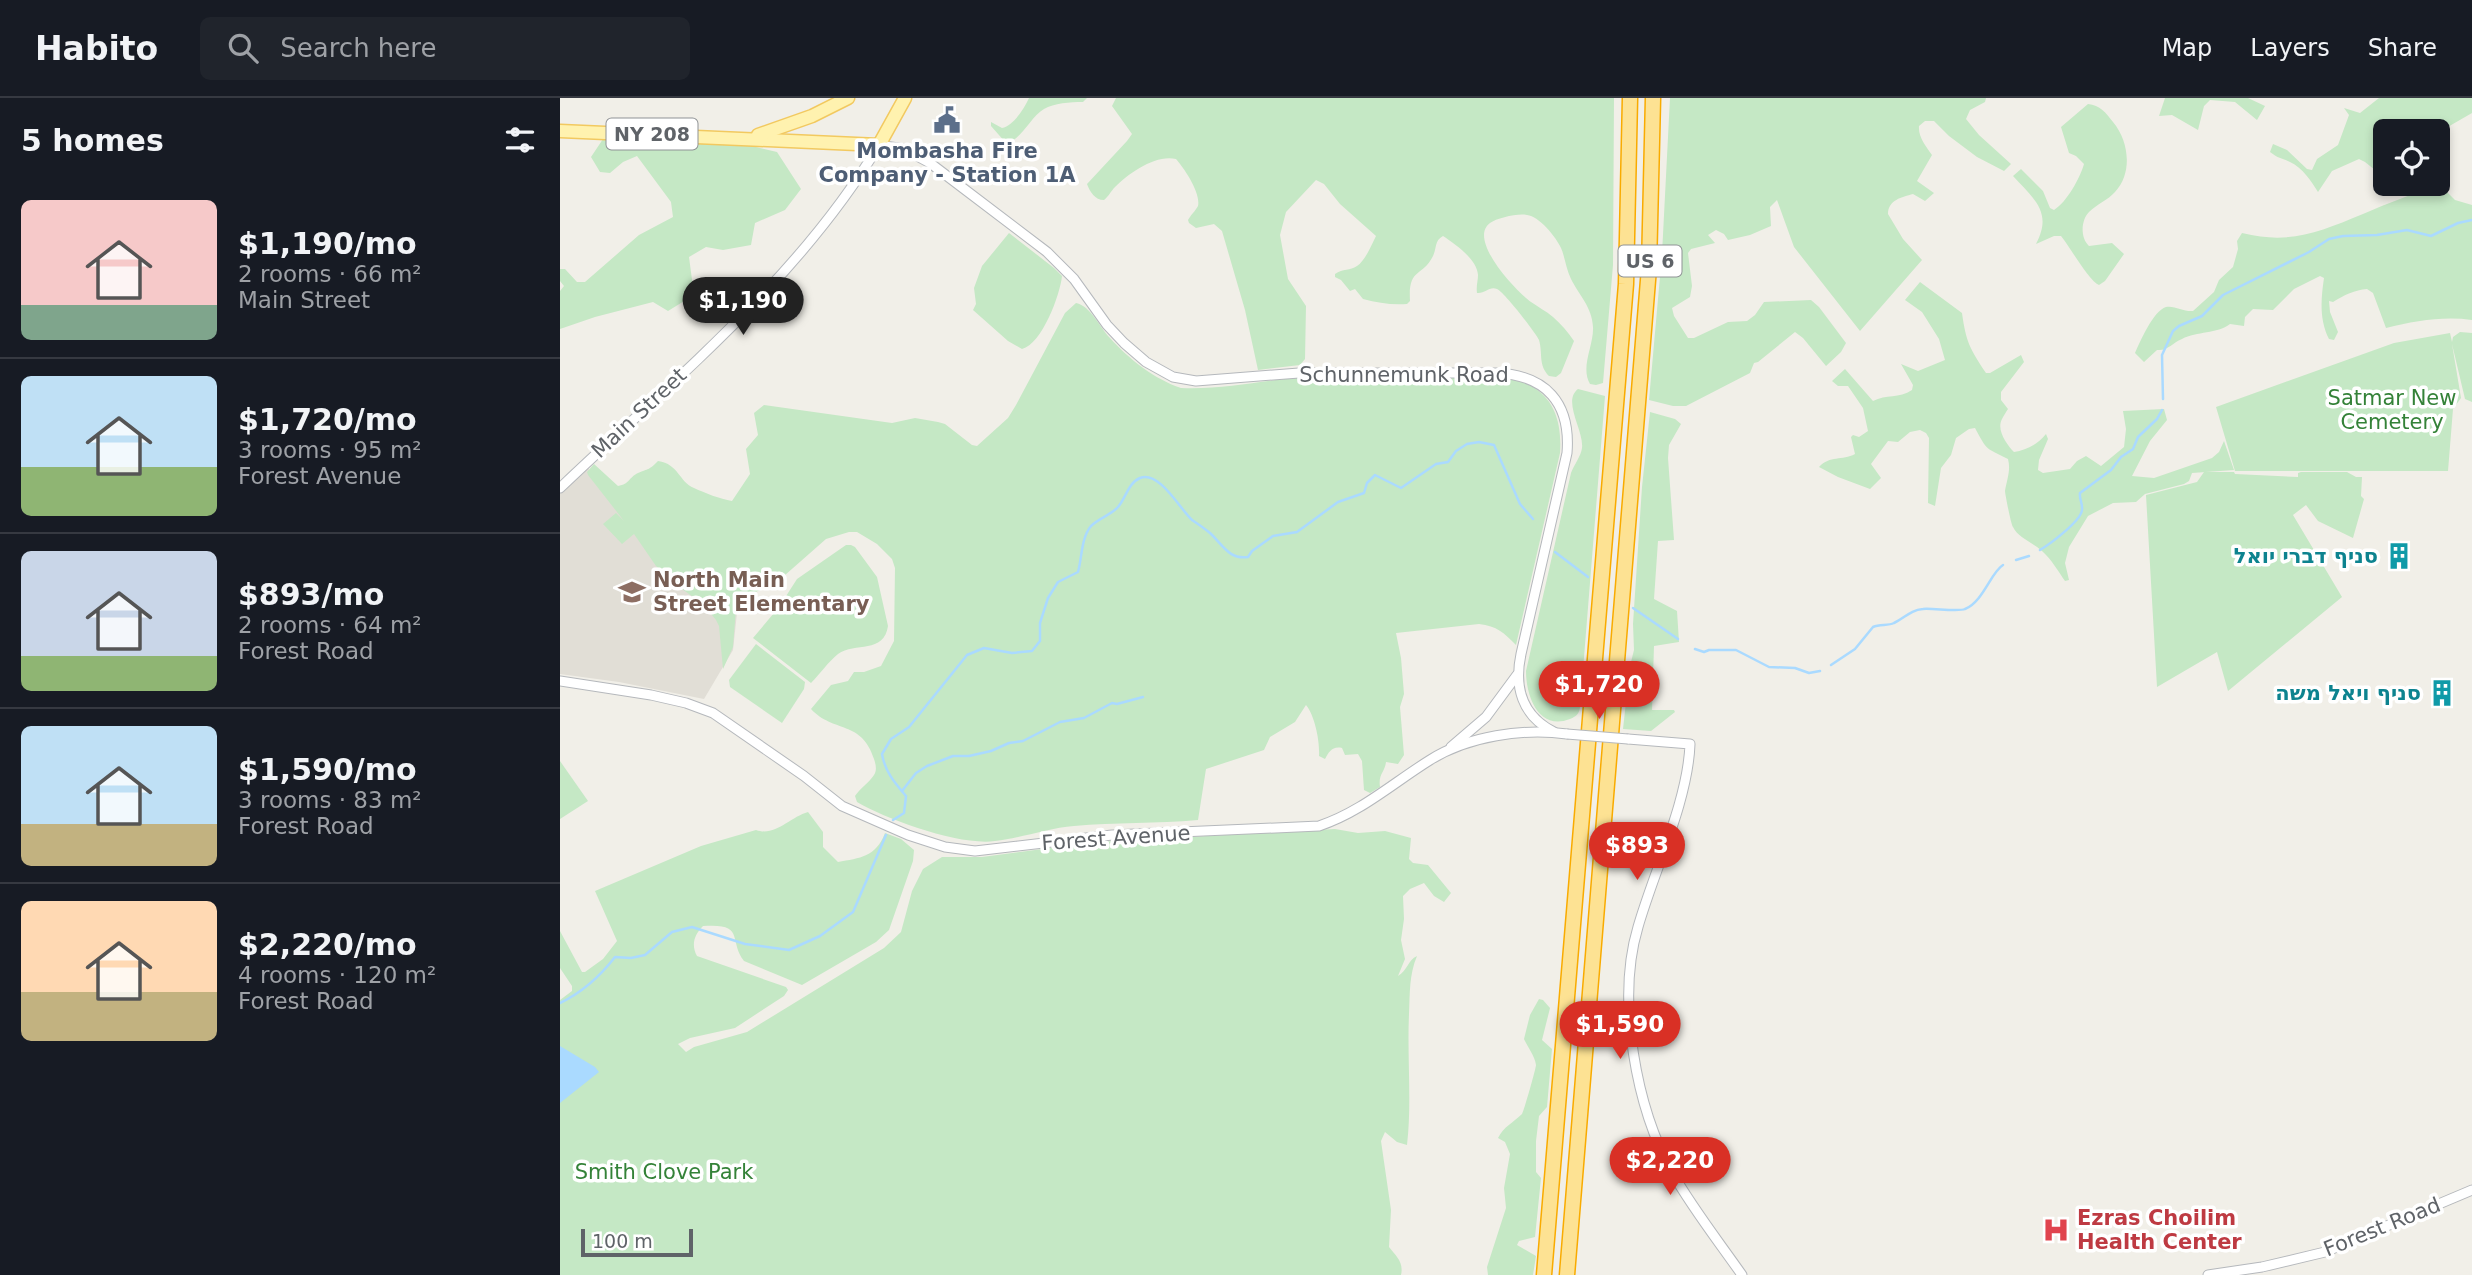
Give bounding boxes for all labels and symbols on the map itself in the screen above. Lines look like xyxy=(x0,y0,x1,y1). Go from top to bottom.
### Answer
public building icon: Mombasha Fire Company - Station 1A xyxy=(932,105,962,135)
road number: NY 208 xyxy=(606,118,698,150)
place label: Mombasha Fire Company - Station 1A xyxy=(818,139,1076,187)
road number: US 6 xyxy=(1618,246,1682,276)
pin: $1,190 xyxy=(686,278,800,337)
street label: Main Street xyxy=(587,363,691,463)
street label: Schunnemunk Road xyxy=(1299,363,1509,387)
park label: Satmar New Cemetery xyxy=(2328,386,2456,434)
building icon: סניף דברי יואל xyxy=(2384,541,2414,571)
place label: סניף דברי יואל xyxy=(2234,544,2378,568)
place label: North Main Street Elementary xyxy=(653,568,870,616)
school or university icon: North Main Street Elementary xyxy=(617,577,647,607)
pin: $1,720 xyxy=(1542,662,1656,721)
building icon: סניף ויאל משה xyxy=(2427,678,2457,708)
place label: סניף ויאל משה xyxy=(2275,681,2421,705)
street label: Forest Avenue xyxy=(1041,821,1191,855)
pin: $893 xyxy=(1596,822,1678,882)
pin: $1,590 xyxy=(1563,1002,1677,1061)
pin: $2,220 xyxy=(1613,1138,1727,1197)
park label: Smith Clove Park xyxy=(575,1160,754,1184)
street label: Forest Road xyxy=(2320,1193,2444,1261)
place label: Ezras Choilim Health Center xyxy=(2077,1206,2242,1254)
hospital icon: Ezras Choilim Health Center xyxy=(2041,1215,2071,1245)
scale bar xyxy=(581,1226,693,1258)

